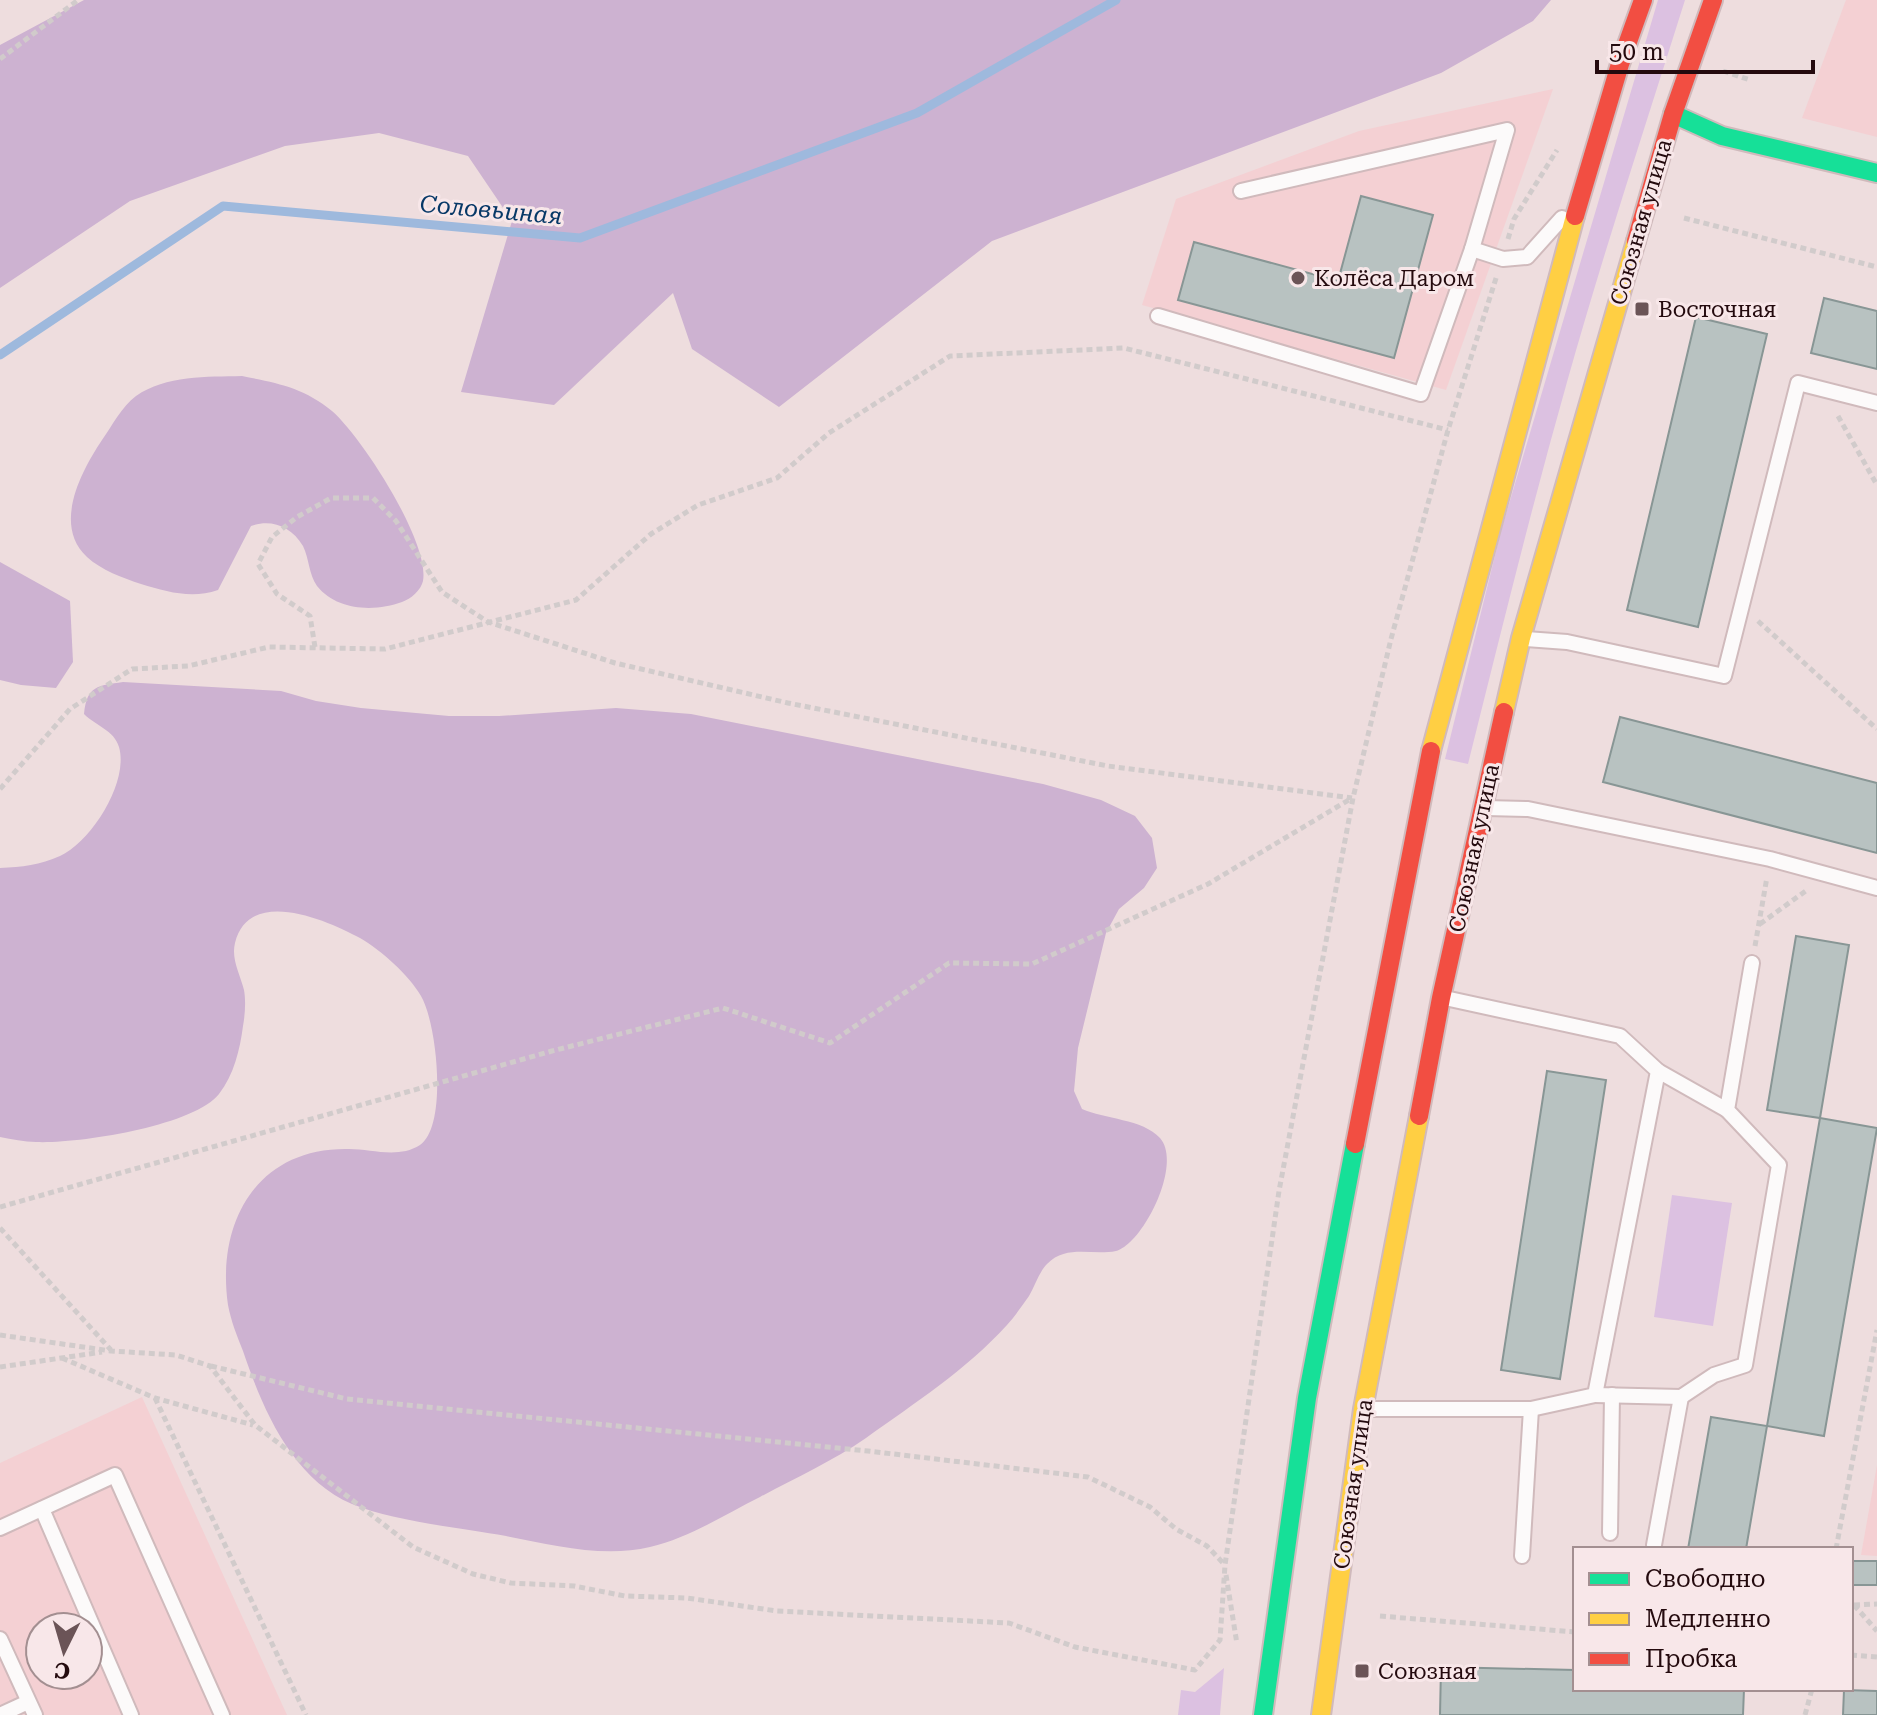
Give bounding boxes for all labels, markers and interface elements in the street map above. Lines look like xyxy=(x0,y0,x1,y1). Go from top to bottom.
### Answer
scale bar xyxy=(1597,24,1813,74)
text: 50 m xyxy=(1609,38,1664,66)
street label: Союзная улица xyxy=(1605,136,1677,308)
water label: Соловьиная xyxy=(419,190,563,230)
place label: Колёса Даром xyxy=(1314,266,1474,291)
marker: Колёса Даром xyxy=(1289,269,1307,287)
place label: Восточная xyxy=(1658,297,1776,322)
marker: Восточная xyxy=(1633,300,1651,318)
street label: Союзная улица xyxy=(1444,762,1504,934)
street label: Союзная улица xyxy=(1329,1397,1377,1571)
legend xyxy=(1573,1547,1853,1691)
text: Свободно xyxy=(1645,1565,1766,1593)
text: Медленно xyxy=(1645,1605,1771,1633)
north arrow xyxy=(24,1611,104,1691)
text: Пробка xyxy=(1645,1645,1737,1673)
text: С xyxy=(54,1657,71,1684)
place label: Союзная xyxy=(1378,1659,1477,1684)
marker: Союзная xyxy=(1353,1662,1371,1680)

